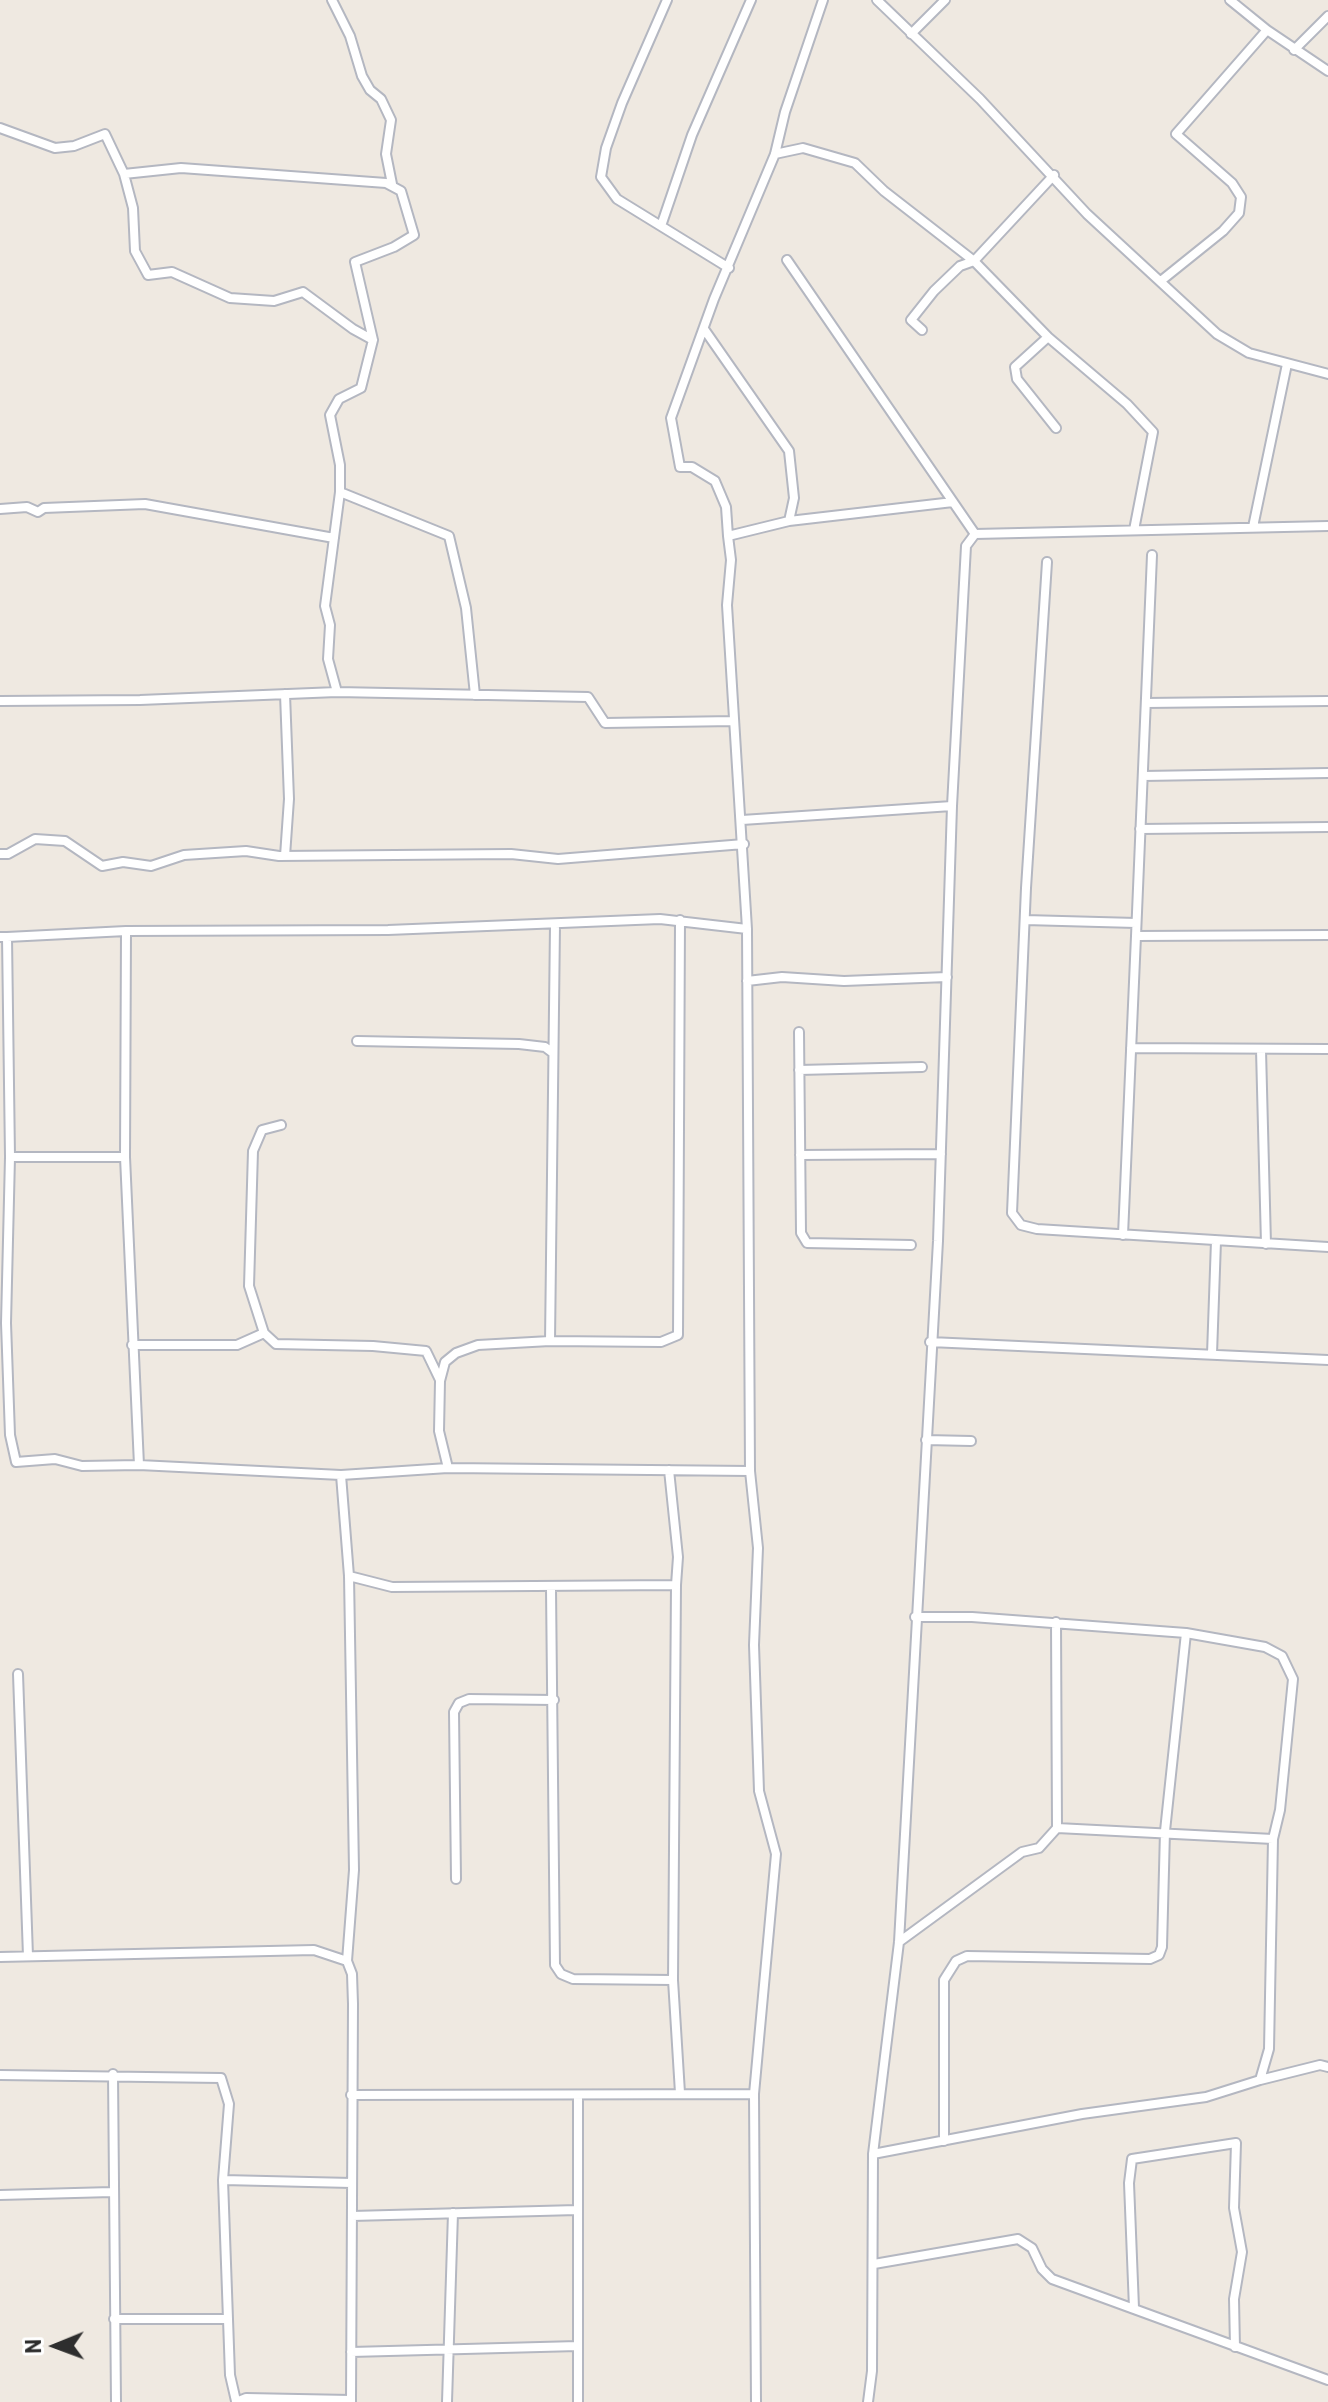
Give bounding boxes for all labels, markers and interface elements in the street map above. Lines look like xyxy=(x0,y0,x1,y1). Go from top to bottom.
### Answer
north arrow xyxy=(16,2306,96,2386)
text: N xyxy=(19,2339,45,2354)

